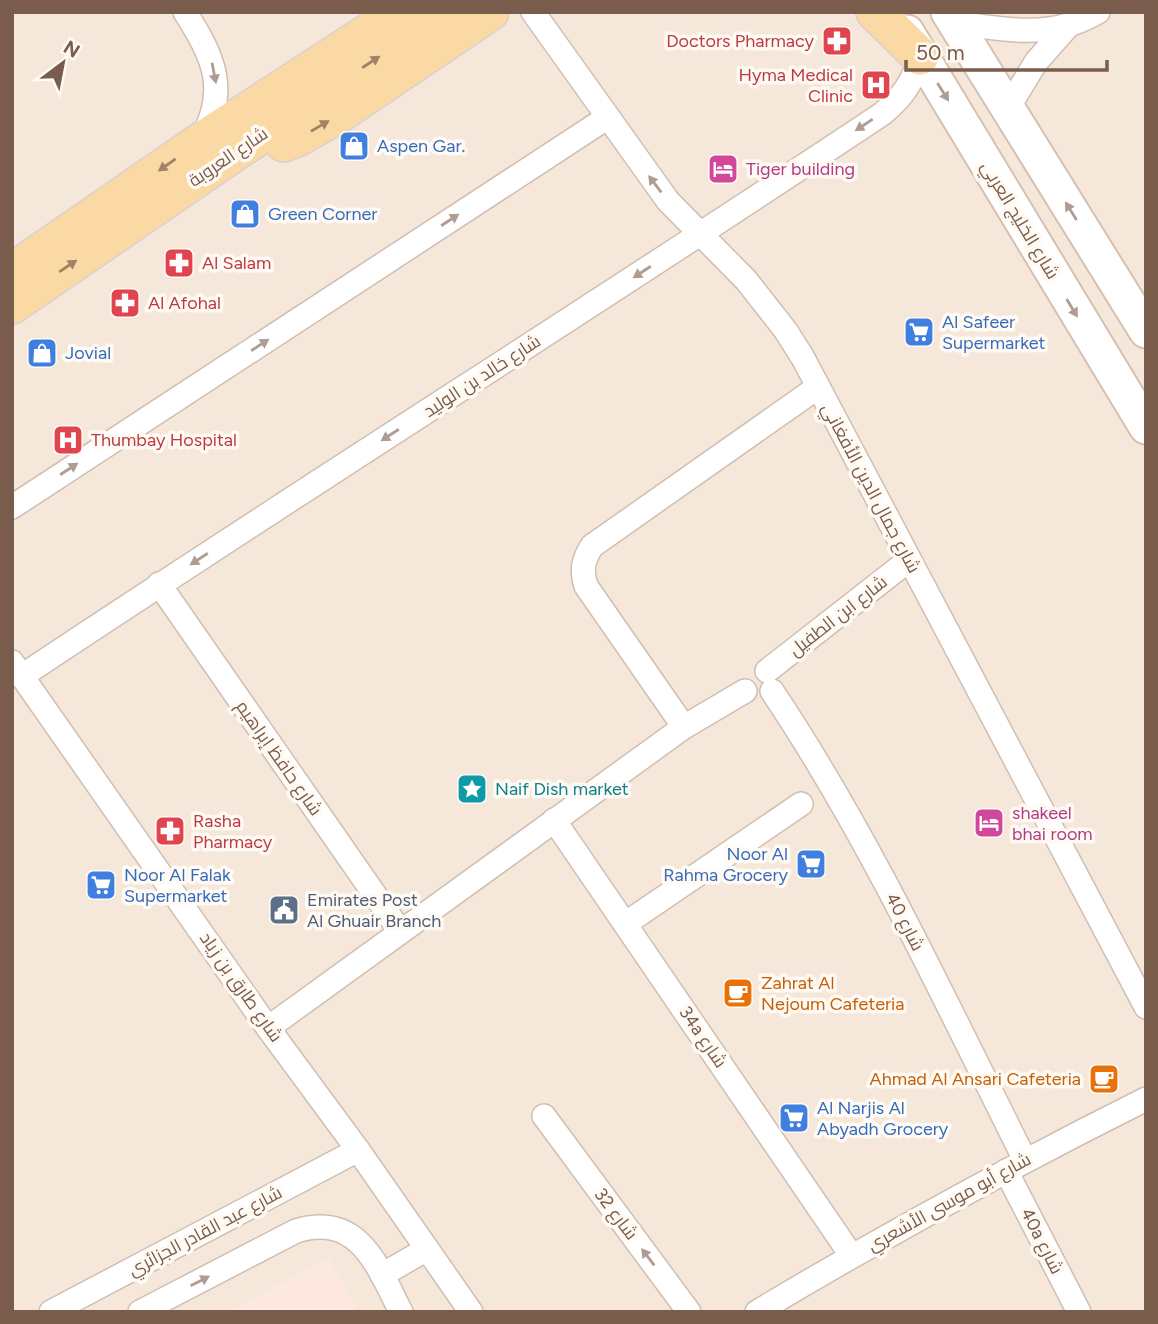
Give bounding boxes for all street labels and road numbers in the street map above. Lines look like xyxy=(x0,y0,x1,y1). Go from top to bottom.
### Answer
street label: شارع العروبة xyxy=(184,122,272,192)
street label: شارع الخليج العربي xyxy=(974,157,1064,285)
street label: شارع خالد بن الوليد xyxy=(419,330,545,423)
street label: شارع جمال الدين الأفغاني xyxy=(814,399,925,578)
street label: شارع ابن الطفيل xyxy=(784,571,892,662)
street label: شارع حافظ إبراهيم xyxy=(230,696,327,820)
street label: شارع 40 xyxy=(880,889,929,955)
street label: شارع طارق بن زياد xyxy=(194,928,287,1047)
street label: 34a شارع xyxy=(674,1002,732,1073)
street label: شارع أبو موسى الأشعري xyxy=(863,1148,1036,1259)
street label: شارع عبد القادر الجزائري xyxy=(124,1181,287,1284)
street label: شارع 32 xyxy=(589,1184,643,1245)
street label: 40a شارع xyxy=(1015,1204,1068,1278)

